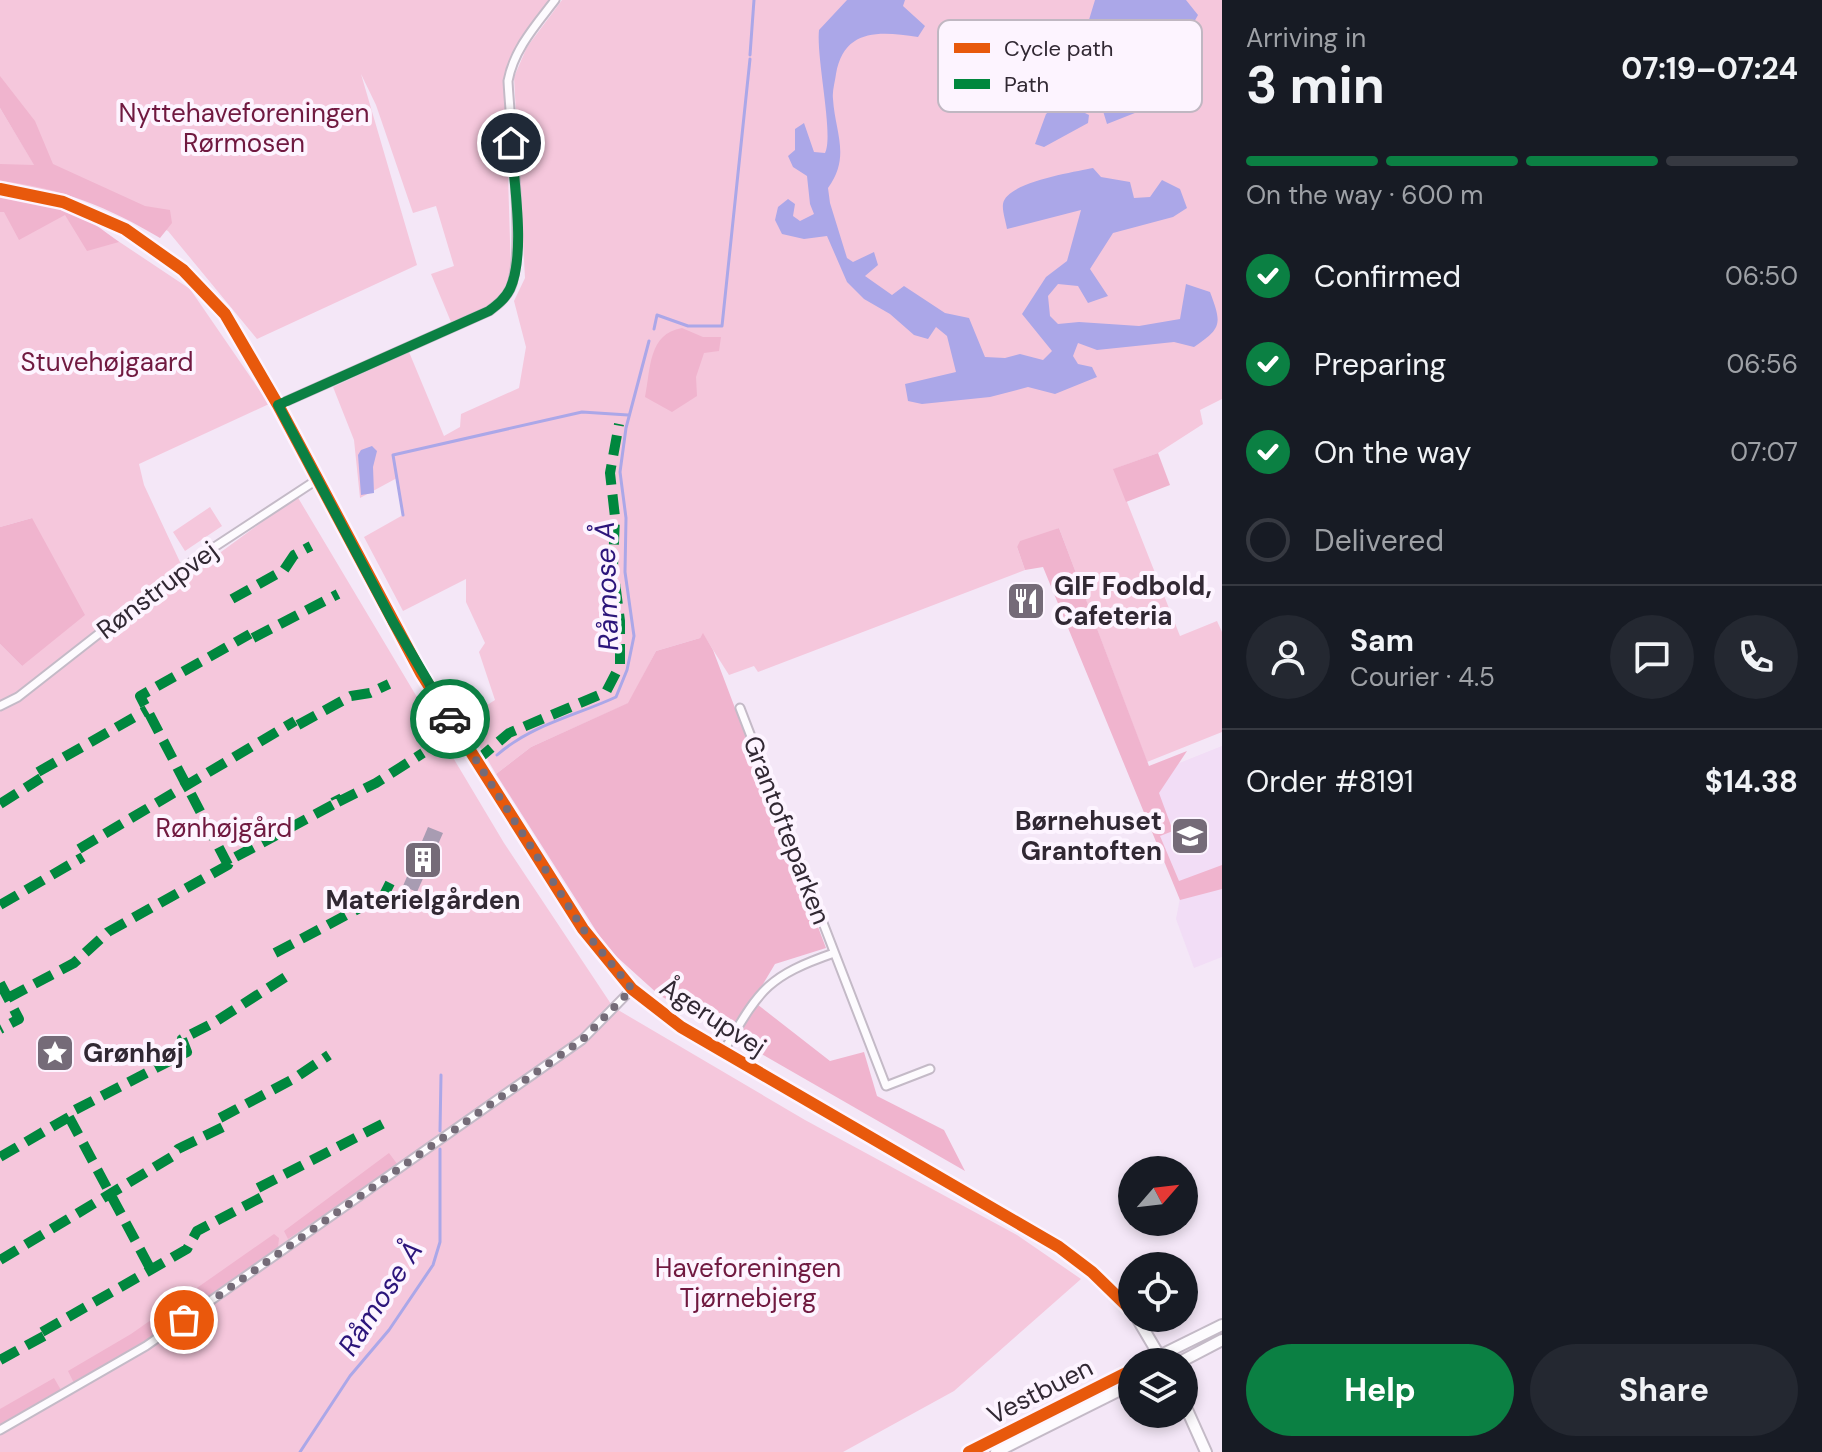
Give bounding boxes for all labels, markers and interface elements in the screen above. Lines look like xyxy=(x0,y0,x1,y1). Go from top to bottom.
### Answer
legend xyxy=(938,20,1202,112)
text: Arriving in xyxy=(1246,21,1366,55)
text: Cycle path xyxy=(1004,34,1114,63)
text: 07:19–07:24 xyxy=(1621,49,1798,88)
text: 3 min xyxy=(1246,51,1385,119)
text: Path xyxy=(1004,70,1049,99)
park label: Nyttehaveforeningen Rørmosen xyxy=(118,96,370,160)
pin xyxy=(477,109,545,177)
icon: home xyxy=(489,121,533,165)
text: On the way · 600 m xyxy=(1246,178,1483,212)
icon: check xyxy=(1246,254,1290,298)
text: Confirmed xyxy=(1314,257,1461,296)
text: 06:50 xyxy=(1725,259,1798,293)
icon: check xyxy=(1246,342,1290,386)
park label: Stuvehøjgaard xyxy=(20,345,194,379)
text: Preparing xyxy=(1314,345,1446,384)
text: 06:56 xyxy=(1726,347,1798,381)
icon: check xyxy=(1246,430,1290,474)
text: On the way xyxy=(1314,433,1471,472)
text: 07:07 xyxy=(1730,435,1798,469)
water label: Råmose Å xyxy=(585,521,627,651)
text: Delivered xyxy=(1314,521,1444,560)
street label: Rønstrupvej xyxy=(90,533,224,647)
place label: GIF Fodbold, Cafeteria xyxy=(1054,569,1212,633)
restaurant icon: GIF Fodbold, Cafeteria xyxy=(1005,580,1047,622)
button: person xyxy=(1246,615,1330,699)
button: chat xyxy=(1610,615,1694,699)
button: phone xyxy=(1714,615,1798,699)
text: Sam xyxy=(1350,621,1414,660)
text: Courier · 4.5 xyxy=(1350,660,1495,694)
courier xyxy=(410,679,490,759)
icon: car xyxy=(428,697,472,741)
street label: Grantofteparken xyxy=(735,731,839,929)
text: Order #8191 xyxy=(1246,762,1414,801)
text: $14.38 xyxy=(1705,762,1798,801)
place label: Børnehuset Grantoften xyxy=(1015,804,1162,868)
park label: Rønhøjgård xyxy=(156,811,292,845)
school or university icon: Børnehuset Grantoften xyxy=(1169,815,1211,857)
building icon: Materielgården xyxy=(402,839,444,881)
place label: Materielgården xyxy=(326,883,520,917)
street label: Ågerupvej xyxy=(653,970,773,1064)
place icon: Grønhøj xyxy=(34,1032,76,1074)
place label: Grønhøj xyxy=(83,1036,184,1070)
north arrow xyxy=(1118,1156,1198,1236)
map controls xyxy=(1118,1156,1198,1428)
water label: Råmose Å xyxy=(329,1233,431,1363)
park label: Haveforeningen Tjørnebjerg xyxy=(655,1251,841,1315)
button: locate xyxy=(1118,1252,1198,1332)
pin xyxy=(150,1286,218,1354)
icon: bag xyxy=(162,1298,206,1342)
button: Help xyxy=(1246,1344,1514,1436)
button: Share xyxy=(1530,1344,1798,1436)
button: layers xyxy=(1118,1348,1198,1428)
street label: Vestbuen xyxy=(981,1350,1099,1432)

